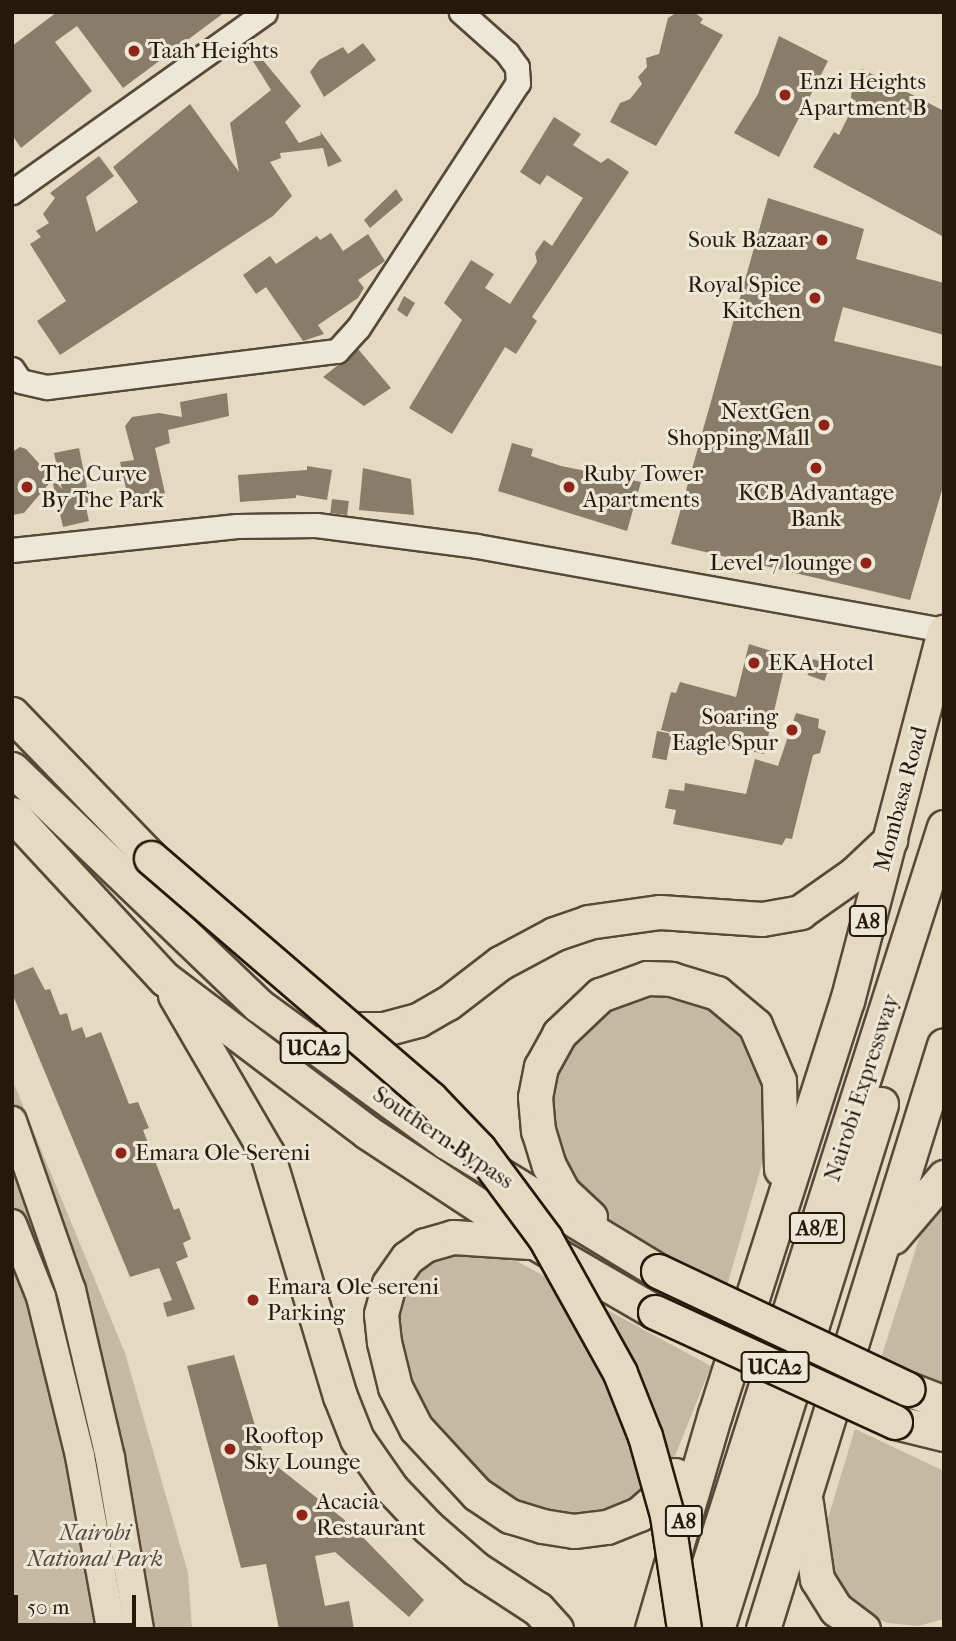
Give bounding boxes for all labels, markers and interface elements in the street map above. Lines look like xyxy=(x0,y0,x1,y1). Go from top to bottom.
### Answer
place label: Taah Heights xyxy=(148,37,278,65)
marker: Taah Heights xyxy=(126,43,142,59)
place label: Enzi Heights Apartment B xyxy=(799,68,927,122)
marker: Enzi Heights Apartment B xyxy=(777,87,793,103)
place label: Souk Bazaar xyxy=(688,226,808,254)
marker: Souk Bazaar xyxy=(814,232,830,248)
place label: Royal Spice Kitchen xyxy=(687,271,801,325)
marker: Royal Spice Kitchen xyxy=(807,290,823,306)
place label: NextGen Shopping Mall xyxy=(667,398,810,452)
marker: NextGen Shopping Mall xyxy=(816,417,832,433)
place label: The Curve By The Park xyxy=(41,460,164,514)
place label: Ruby Tower Apartments xyxy=(583,460,703,514)
marker: KCB Advantage Bank xyxy=(808,460,824,476)
marker: The Curve By The Park xyxy=(19,479,35,495)
marker: Ruby Tower Apartments xyxy=(561,479,577,495)
place label: KCB Advantage Bank xyxy=(738,479,894,533)
place label: Level 7 lounge xyxy=(710,549,852,577)
marker: Level 7 lounge xyxy=(858,555,874,571)
place label: EKA Hotel xyxy=(768,649,874,677)
marker: EKA Hotel xyxy=(746,655,762,671)
place label: Soaring Eagle Spur xyxy=(672,703,778,757)
marker: Soaring Eagle Spur xyxy=(784,722,800,738)
street label: Mombasa Road xyxy=(868,723,934,875)
road number: A8 xyxy=(849,904,887,939)
street label: Nairobi Expressway xyxy=(819,991,905,1185)
road number: UCA2 xyxy=(279,1030,349,1066)
street label: Southern Bypass xyxy=(367,1081,519,1195)
place label: Emara Ole-Sereni xyxy=(135,1139,310,1167)
marker: Emara Ole-Sereni xyxy=(113,1145,129,1161)
road number: A8/E xyxy=(787,1210,847,1246)
place label: Emara Ole-sereni Parking xyxy=(267,1273,439,1327)
marker: Emara Ole-sereni Parking xyxy=(245,1292,261,1308)
road number: UCA2 xyxy=(740,1350,810,1384)
place label: Rooftop Sky Lounge xyxy=(244,1422,360,1476)
marker: Rooftop Sky Lounge xyxy=(222,1441,238,1457)
place label: Acacia Restaurant xyxy=(316,1488,426,1542)
road number: A8 xyxy=(665,1504,703,1538)
marker: Acacia Restaurant xyxy=(294,1507,310,1523)
park label: Nairobi National Park xyxy=(27,1519,163,1573)
scale bar xyxy=(18,1582,140,1626)
text: 50 m xyxy=(27,1595,70,1619)

